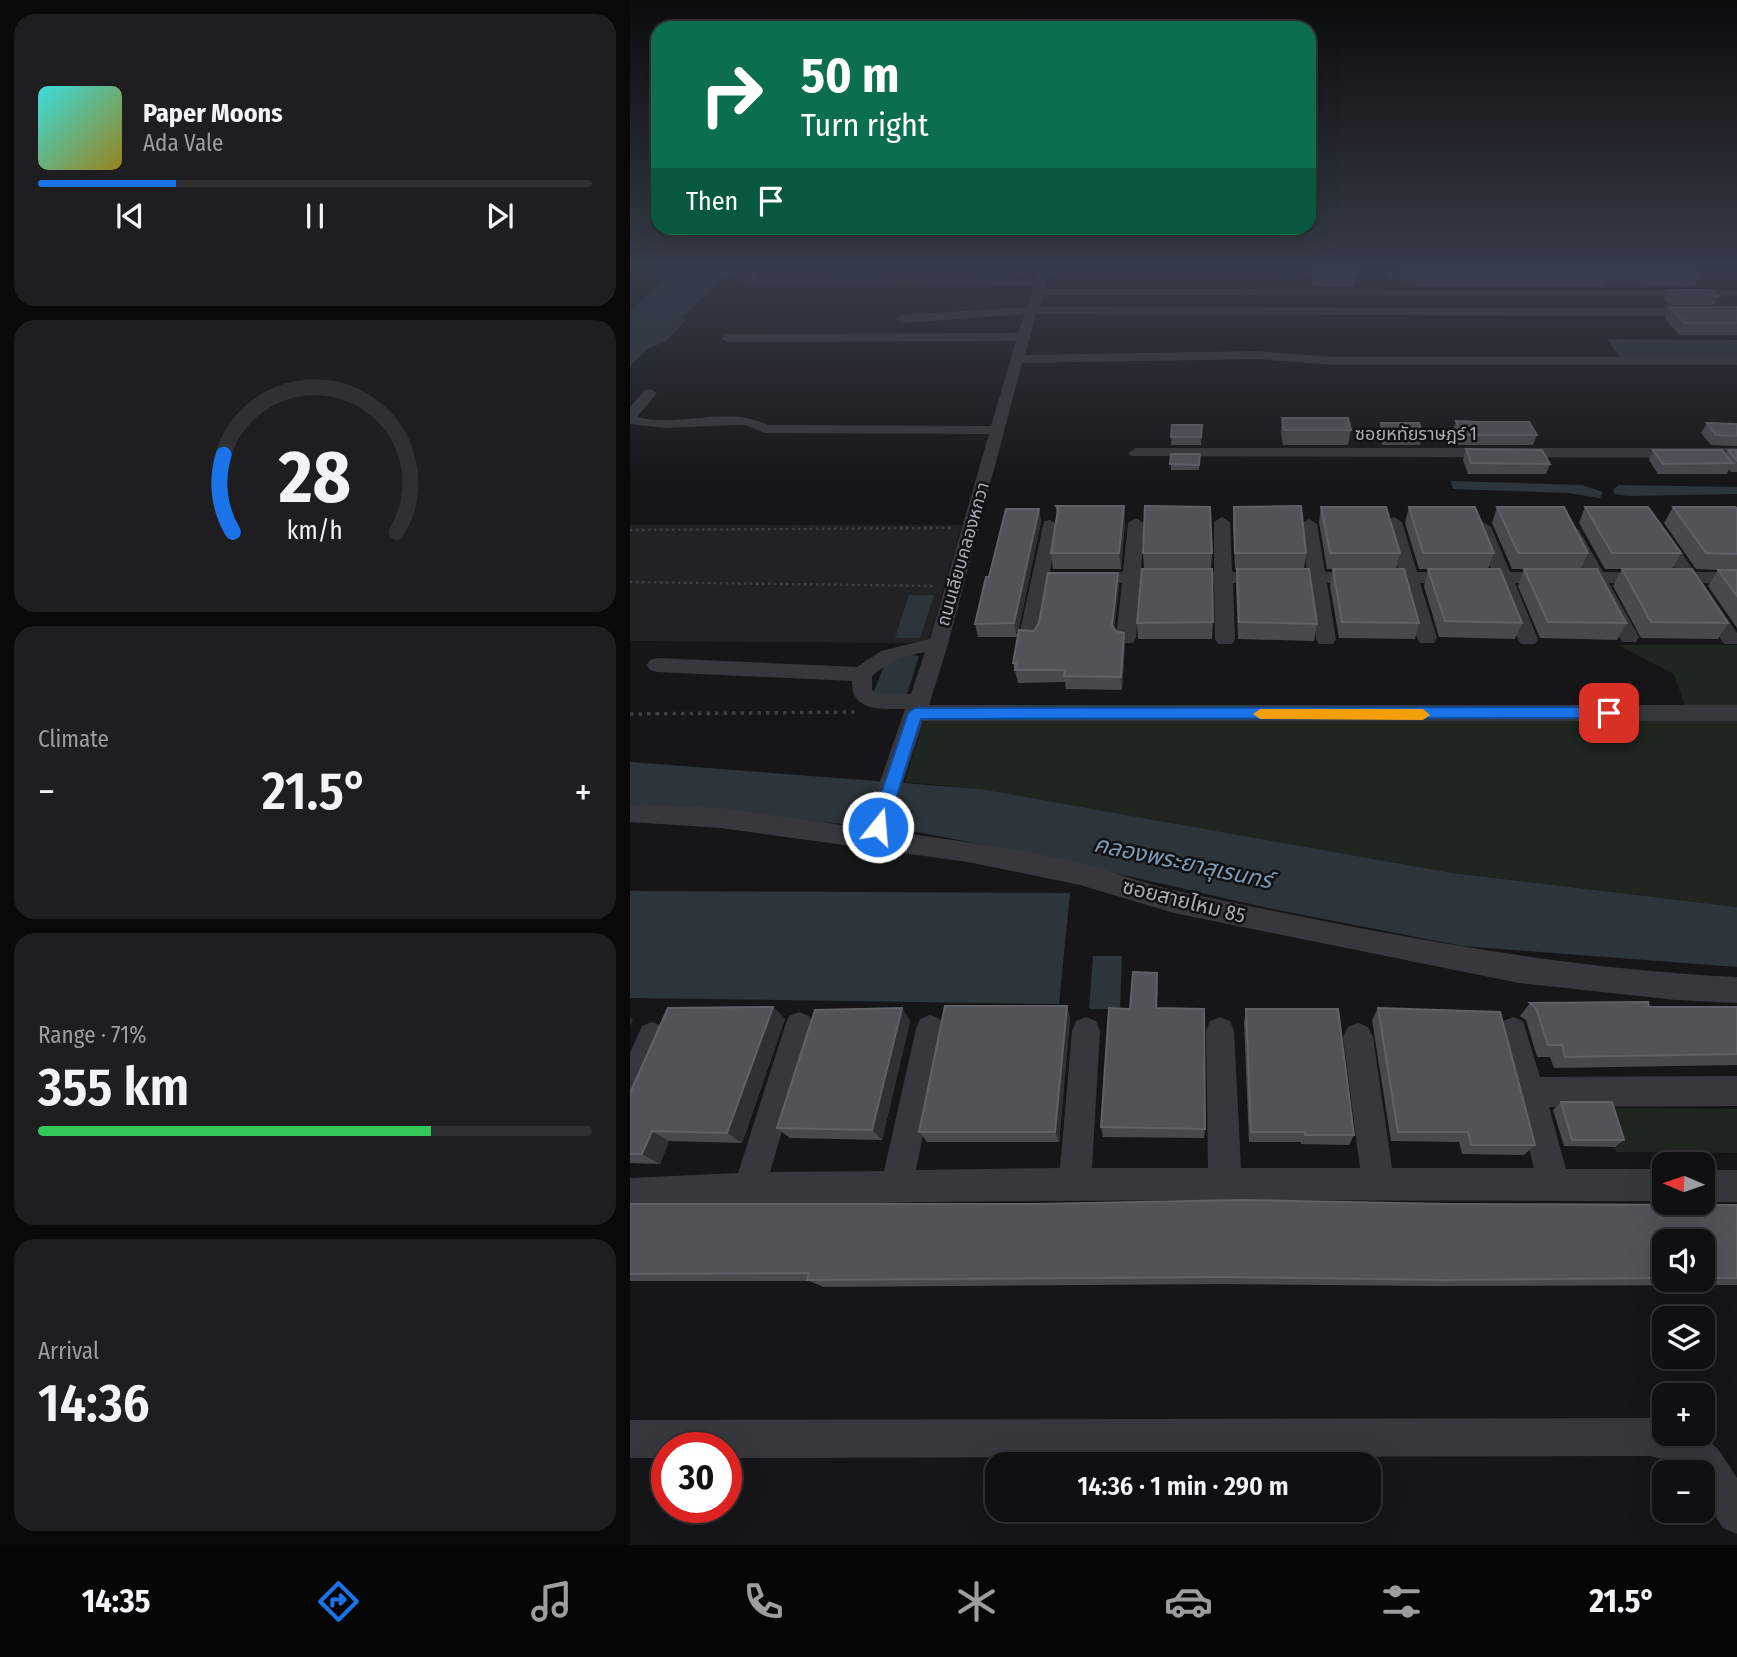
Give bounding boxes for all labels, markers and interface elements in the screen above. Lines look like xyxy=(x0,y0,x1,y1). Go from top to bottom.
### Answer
text: 50 m xyxy=(801,46,899,105)
icon: right xyxy=(686,49,777,140)
text: Paper Moons xyxy=(143,98,283,129)
text: Turn right xyxy=(801,106,928,144)
text: Ada Vale xyxy=(143,129,223,157)
icon: arrive xyxy=(752,182,790,220)
text: Then xyxy=(686,186,738,217)
icon: previous xyxy=(111,197,149,235)
icon: pause xyxy=(296,197,334,235)
icon: next xyxy=(481,197,519,235)
street label: ซอยหทัยราษฎร์ 1 xyxy=(1355,423,1477,445)
text: 28 xyxy=(278,435,351,522)
street label: ถนนเลียบคลองหกวา xyxy=(932,479,994,629)
text: km/h xyxy=(287,516,343,546)
pin xyxy=(1579,683,1639,743)
icon: arrive xyxy=(1590,694,1628,732)
text: Climate xyxy=(38,725,109,753)
text: 21.5° xyxy=(262,760,368,823)
text: − xyxy=(38,769,55,815)
text: + xyxy=(575,769,592,815)
position arrow xyxy=(841,790,915,864)
water label: คลองพระยาสุเรนทร์ xyxy=(1092,829,1279,896)
street label: ซอยสายไหม 85 xyxy=(1120,873,1248,929)
text: Range · 71% xyxy=(38,1021,146,1049)
text: 355 km xyxy=(38,1056,189,1119)
north arrow xyxy=(1652,1152,1715,1214)
map controls xyxy=(1652,1152,1715,1523)
button: sound xyxy=(1652,1229,1715,1292)
button: layers xyxy=(1652,1306,1715,1369)
text: Arrival xyxy=(38,1337,99,1365)
text: 14:36 xyxy=(38,1372,150,1435)
button: + xyxy=(1652,1383,1715,1446)
speed limit sign: 30 xyxy=(651,1432,742,1523)
button: − xyxy=(1652,1460,1715,1523)
text: 14:36 · 1 min · 290 m xyxy=(1077,1471,1289,1502)
icon: directions xyxy=(314,1577,363,1626)
icon: music xyxy=(527,1577,576,1626)
icon: phone xyxy=(739,1577,788,1626)
icon: climate xyxy=(952,1577,1001,1626)
icon: car xyxy=(1164,1577,1213,1626)
icon: filters xyxy=(1377,1577,1426,1626)
text: 14:35 xyxy=(82,1582,150,1620)
text: 21.5° xyxy=(1589,1582,1655,1620)

